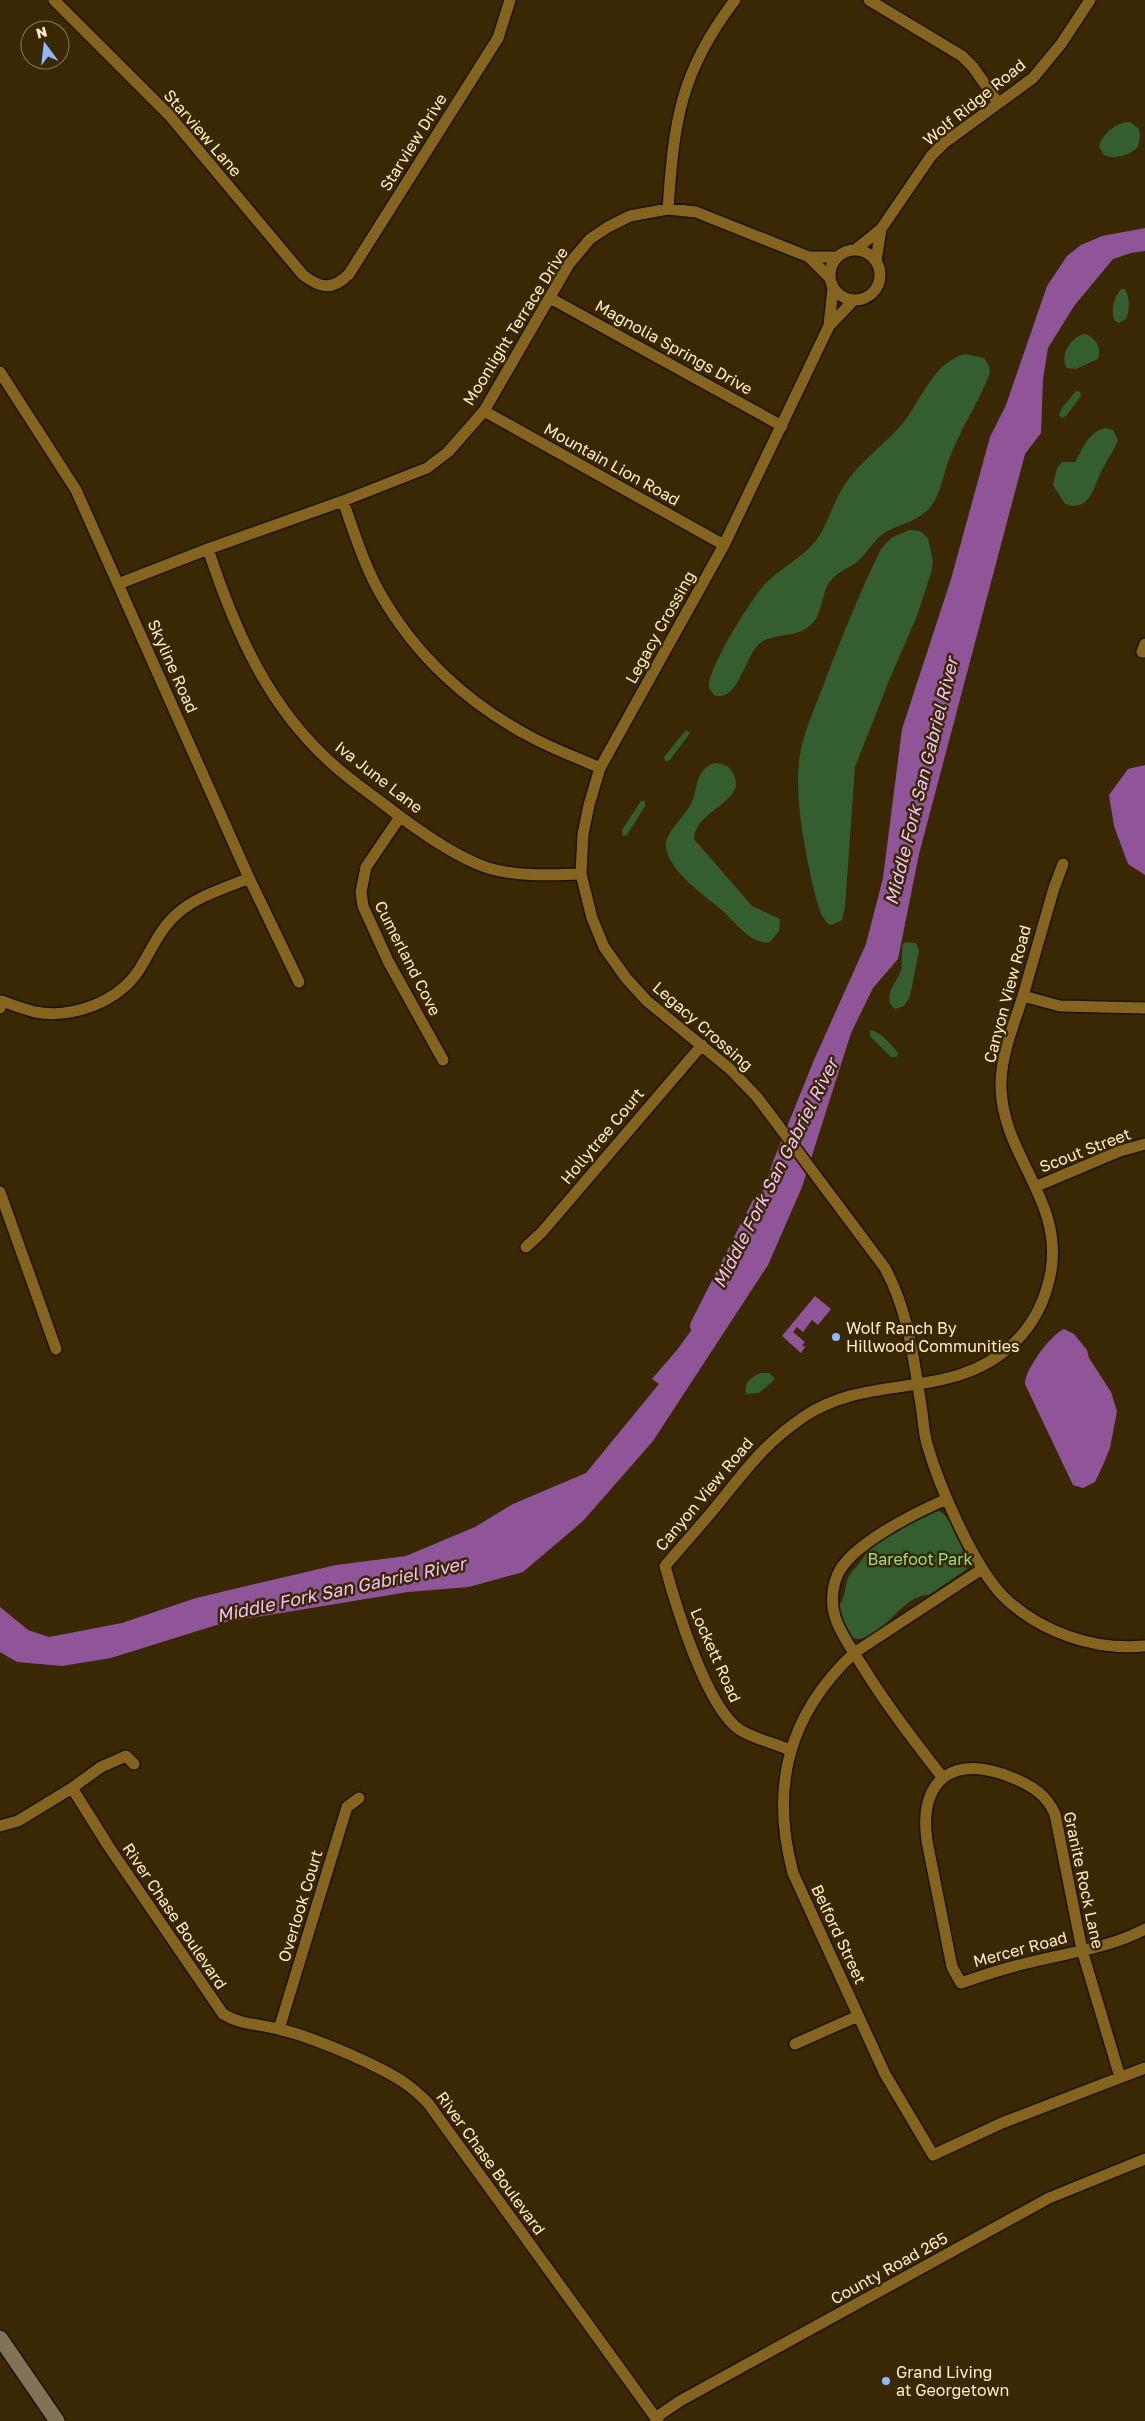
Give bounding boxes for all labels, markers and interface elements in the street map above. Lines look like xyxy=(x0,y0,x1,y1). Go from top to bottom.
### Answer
north arrow xyxy=(20,20,70,70)
text: N xyxy=(34,22,49,42)
street label: Wolf Ridge Road xyxy=(919,54,1029,150)
street label: Starview Lane xyxy=(160,85,246,181)
street label: Starview Drive xyxy=(375,90,451,194)
street label: Moonlight Terrace Drive xyxy=(458,243,572,409)
street label: Magnolia Springs Drive xyxy=(592,295,756,399)
street label: Mountain Lion Road xyxy=(541,418,683,510)
street label: Legacy Crossing xyxy=(621,567,699,687)
street label: Skyline Road xyxy=(143,616,203,716)
water label: Middle Fork San Gabriel River xyxy=(880,652,963,907)
street label: Iva June Lane xyxy=(331,737,427,817)
street label: Cumerland Cove xyxy=(370,897,446,1019)
street label: Canyon View Road xyxy=(979,923,1035,1065)
street label: Legacy Crossing xyxy=(649,977,757,1075)
water label: Middle Fork San Gabriel River xyxy=(708,1052,844,1291)
street label: Hollytree Court xyxy=(556,1084,648,1188)
street label: Scout Street xyxy=(1037,1123,1133,1177)
place label: Wolf Ranch By Hillwood Communities xyxy=(846,1318,1019,1356)
marker: Wolf Ranch By Hillwood Communities xyxy=(830,1331,842,1343)
street label: Canyon View Road xyxy=(651,1433,757,1555)
park label: Barefoot Park xyxy=(868,1549,972,1569)
water label: Middle Fork San Gabriel River xyxy=(215,1551,470,1626)
street label: Lockett Road xyxy=(686,1605,746,1705)
street label: Granite Rock Lane xyxy=(1060,1810,1108,1950)
street label: River Chase Boulevard xyxy=(119,1839,231,1993)
street label: Overlook Court xyxy=(273,1847,327,1965)
street label: Belford Street xyxy=(807,1881,871,1987)
street label: Mercer Road xyxy=(971,1927,1069,1971)
street label: River Chase Boulevard xyxy=(432,2087,550,2239)
street label: County Road 265 xyxy=(827,2228,951,2308)
place label: Grand Living at Georgetown xyxy=(896,2362,1009,2400)
marker: Grand Living at Georgetown xyxy=(880,2375,892,2387)

